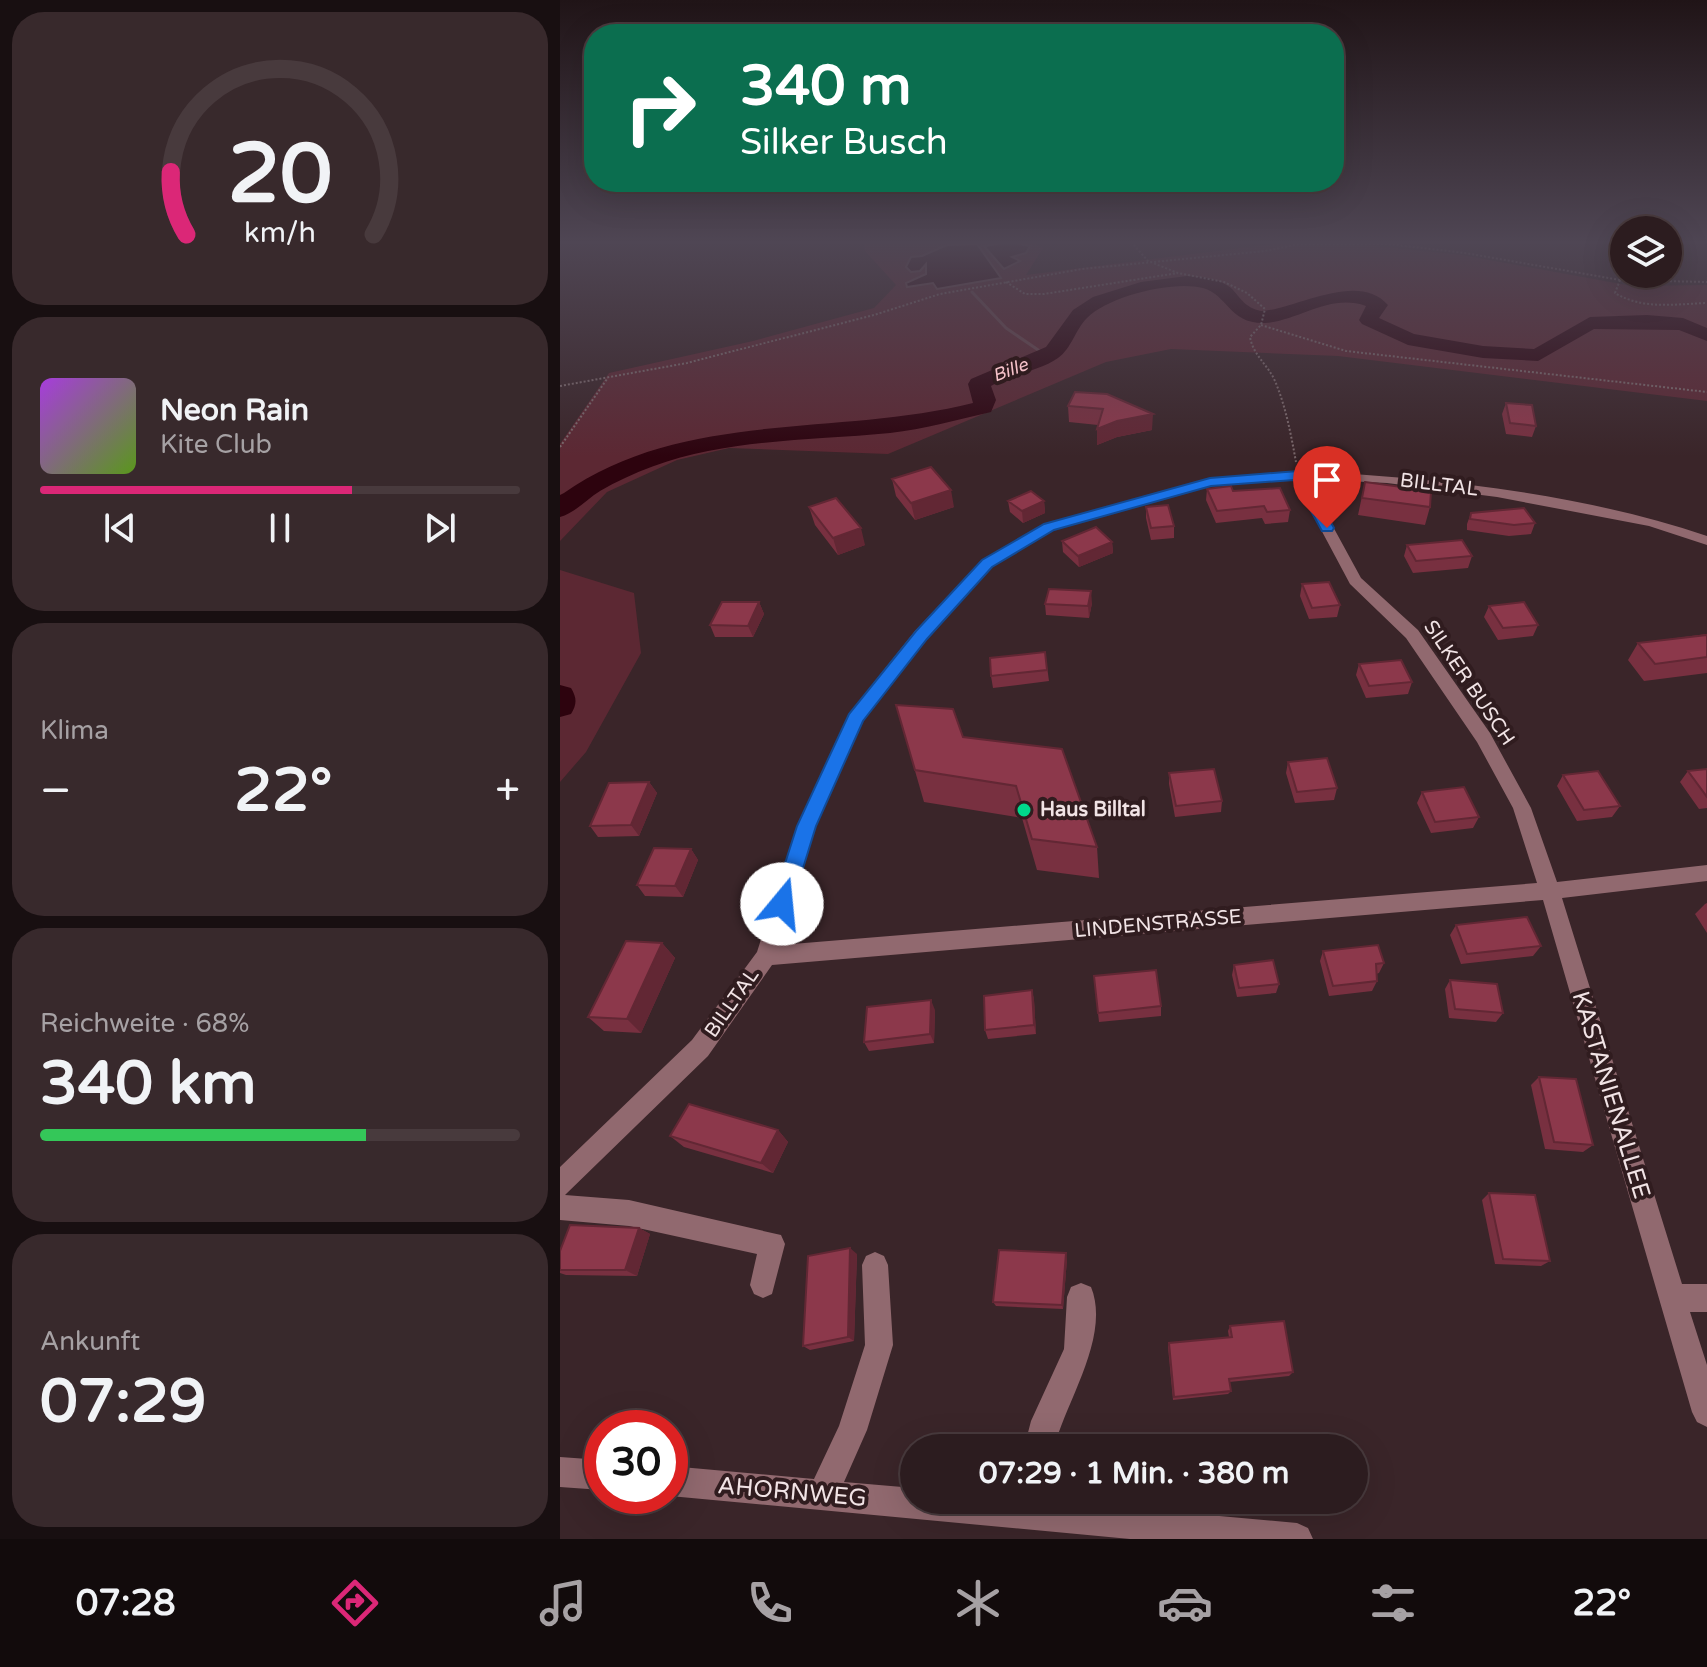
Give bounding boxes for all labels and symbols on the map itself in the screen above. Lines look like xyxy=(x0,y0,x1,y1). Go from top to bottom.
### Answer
water label: Bille xyxy=(989,353,1031,387)
pin xyxy=(1293,446,1361,528)
street label: BILLTAL xyxy=(1399,468,1480,502)
street label: SILKER BUSCH xyxy=(1418,616,1520,750)
place label: Haus Billtal xyxy=(1040,798,1146,822)
marker: Haus Billtal xyxy=(1015,801,1033,819)
position arrow xyxy=(740,862,824,946)
street label: LINDENSTRASSE xyxy=(1074,905,1242,943)
street label: BILLTAL xyxy=(700,964,765,1042)
street label: KASTANIENALLEE xyxy=(1566,988,1656,1202)
speed limit sign: 30 xyxy=(584,1410,688,1514)
street label: AHORNWEG xyxy=(716,1471,868,1513)

